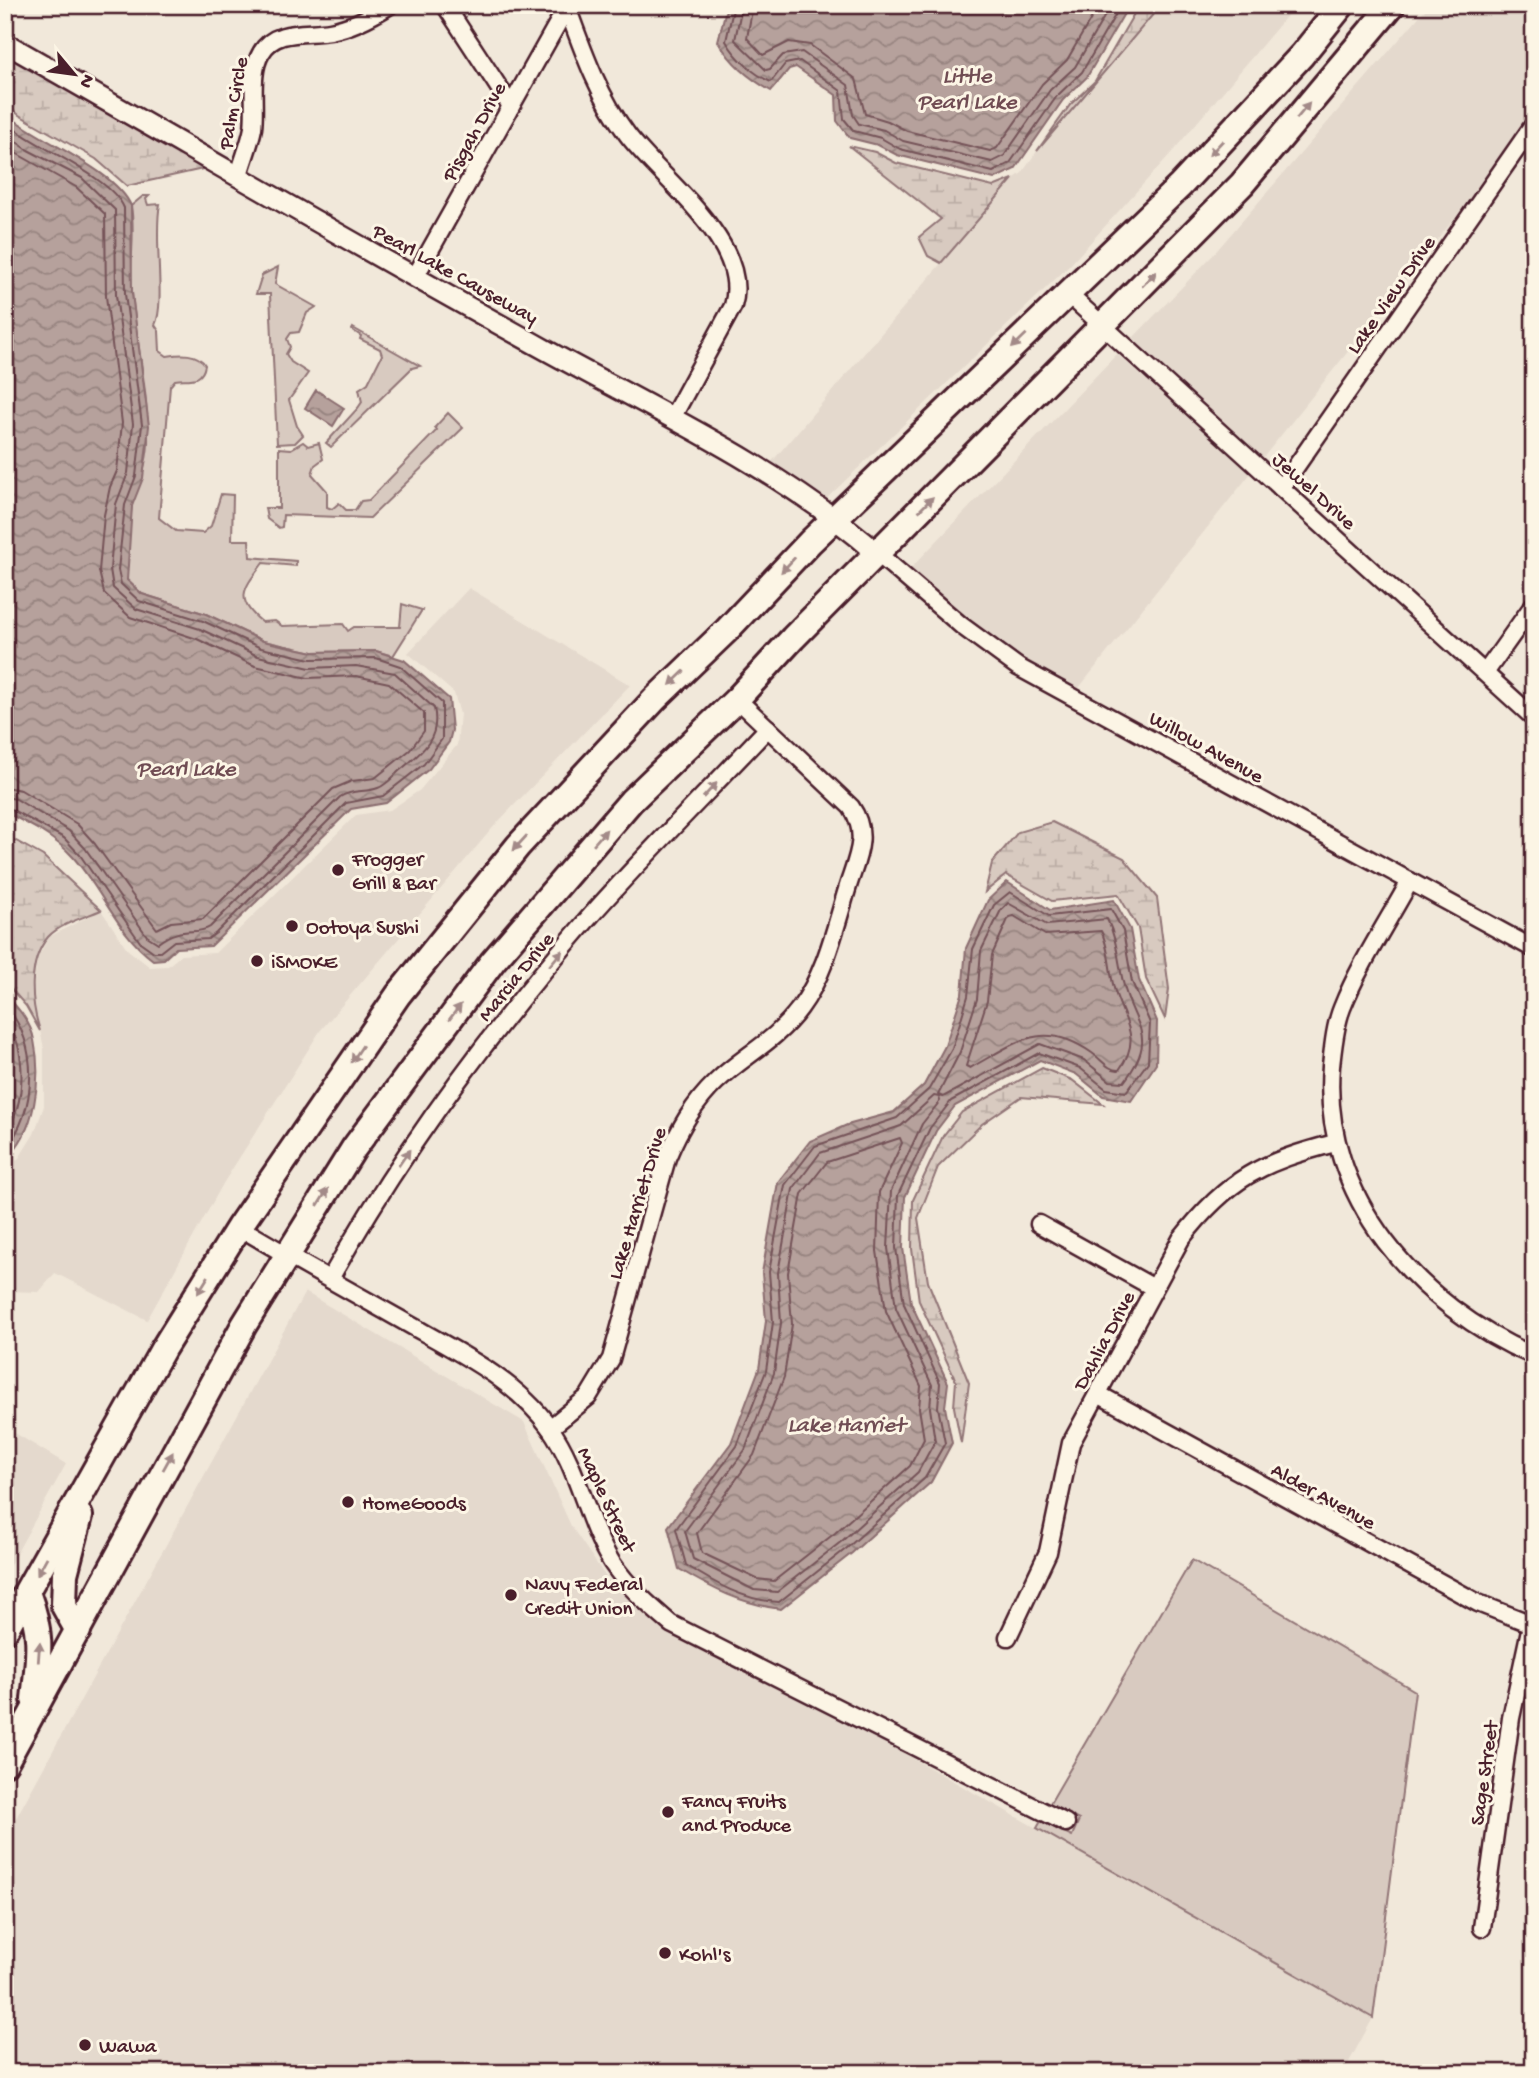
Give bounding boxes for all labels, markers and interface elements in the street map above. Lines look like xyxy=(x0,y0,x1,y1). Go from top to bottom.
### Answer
north arrow xyxy=(38,38,108,108)
street label: Palm Circle xyxy=(215,54,256,153)
water label: Little Pearl Lake xyxy=(917,64,1018,117)
text: N xyxy=(73,70,99,92)
street label: Pisgah Drive xyxy=(438,78,514,188)
one-way arrow xyxy=(1295,102,1311,120)
one-way arrow xyxy=(1208,139,1224,156)
street label: Pearl Lake Causeway xyxy=(366,220,541,332)
street label: Lake View Drive xyxy=(1343,231,1444,360)
one-way arrow xyxy=(1141,270,1158,287)
one-way arrow xyxy=(1010,333,1027,350)
street label: Jewel Drive xyxy=(1265,448,1361,538)
one-way arrow xyxy=(917,496,934,513)
one-way arrow xyxy=(779,557,796,574)
one-way arrow xyxy=(669,670,686,686)
street label: Willow Avenue xyxy=(1144,707,1268,791)
water label: Pearl Lake xyxy=(136,757,237,784)
one-way arrow xyxy=(701,782,717,799)
one-way arrow xyxy=(592,828,608,846)
one-way arrow xyxy=(513,834,529,851)
place label: Frogger Grill & Bar xyxy=(351,849,438,898)
marker: Frogger Grill & Bar xyxy=(330,862,346,878)
place label: Ootoya Sushi xyxy=(306,917,419,942)
marker: Ootoya Sushi xyxy=(284,918,300,934)
street label: Marcia Drive xyxy=(474,928,562,1028)
one-way arrow xyxy=(548,949,563,966)
place label: iSMOKE xyxy=(271,952,338,977)
marker: iSMOKE xyxy=(249,953,265,969)
one-way arrow xyxy=(448,1003,462,1022)
one-way arrow xyxy=(350,1045,364,1063)
street label: Lake Harriet Drive xyxy=(604,1124,675,1283)
one-way arrow xyxy=(397,1149,411,1167)
one-way arrow xyxy=(316,1188,329,1207)
one-way arrow xyxy=(197,1275,210,1295)
street label: Dahlia Drive xyxy=(1069,1287,1143,1397)
water label: Lake Harriet xyxy=(787,1413,908,1440)
street label: Maple Street xyxy=(570,1444,641,1559)
one-way arrow xyxy=(162,1452,174,1471)
street label: Alder Avenue xyxy=(1266,1459,1380,1538)
place label: HomeGoods xyxy=(362,1493,467,1518)
marker: HomeGoods xyxy=(340,1494,356,1510)
one-way arrow xyxy=(36,1556,48,1575)
place label: Navy Federal Credit Union xyxy=(525,1574,643,1623)
marker: Navy Federal Credit Union xyxy=(503,1587,519,1603)
one-way arrow xyxy=(34,1640,45,1662)
street label: Sage Street xyxy=(1467,1717,1506,1827)
place label: Fancy Fruits and Produce xyxy=(681,1791,792,1840)
marker: Fancy Fruits and Produce xyxy=(660,1804,676,1820)
place label: Kohl's xyxy=(679,1944,732,1969)
marker: Kohl's xyxy=(657,1945,673,1961)
place label: Wawa xyxy=(99,2036,158,2061)
marker: Wawa xyxy=(77,2037,93,2053)

